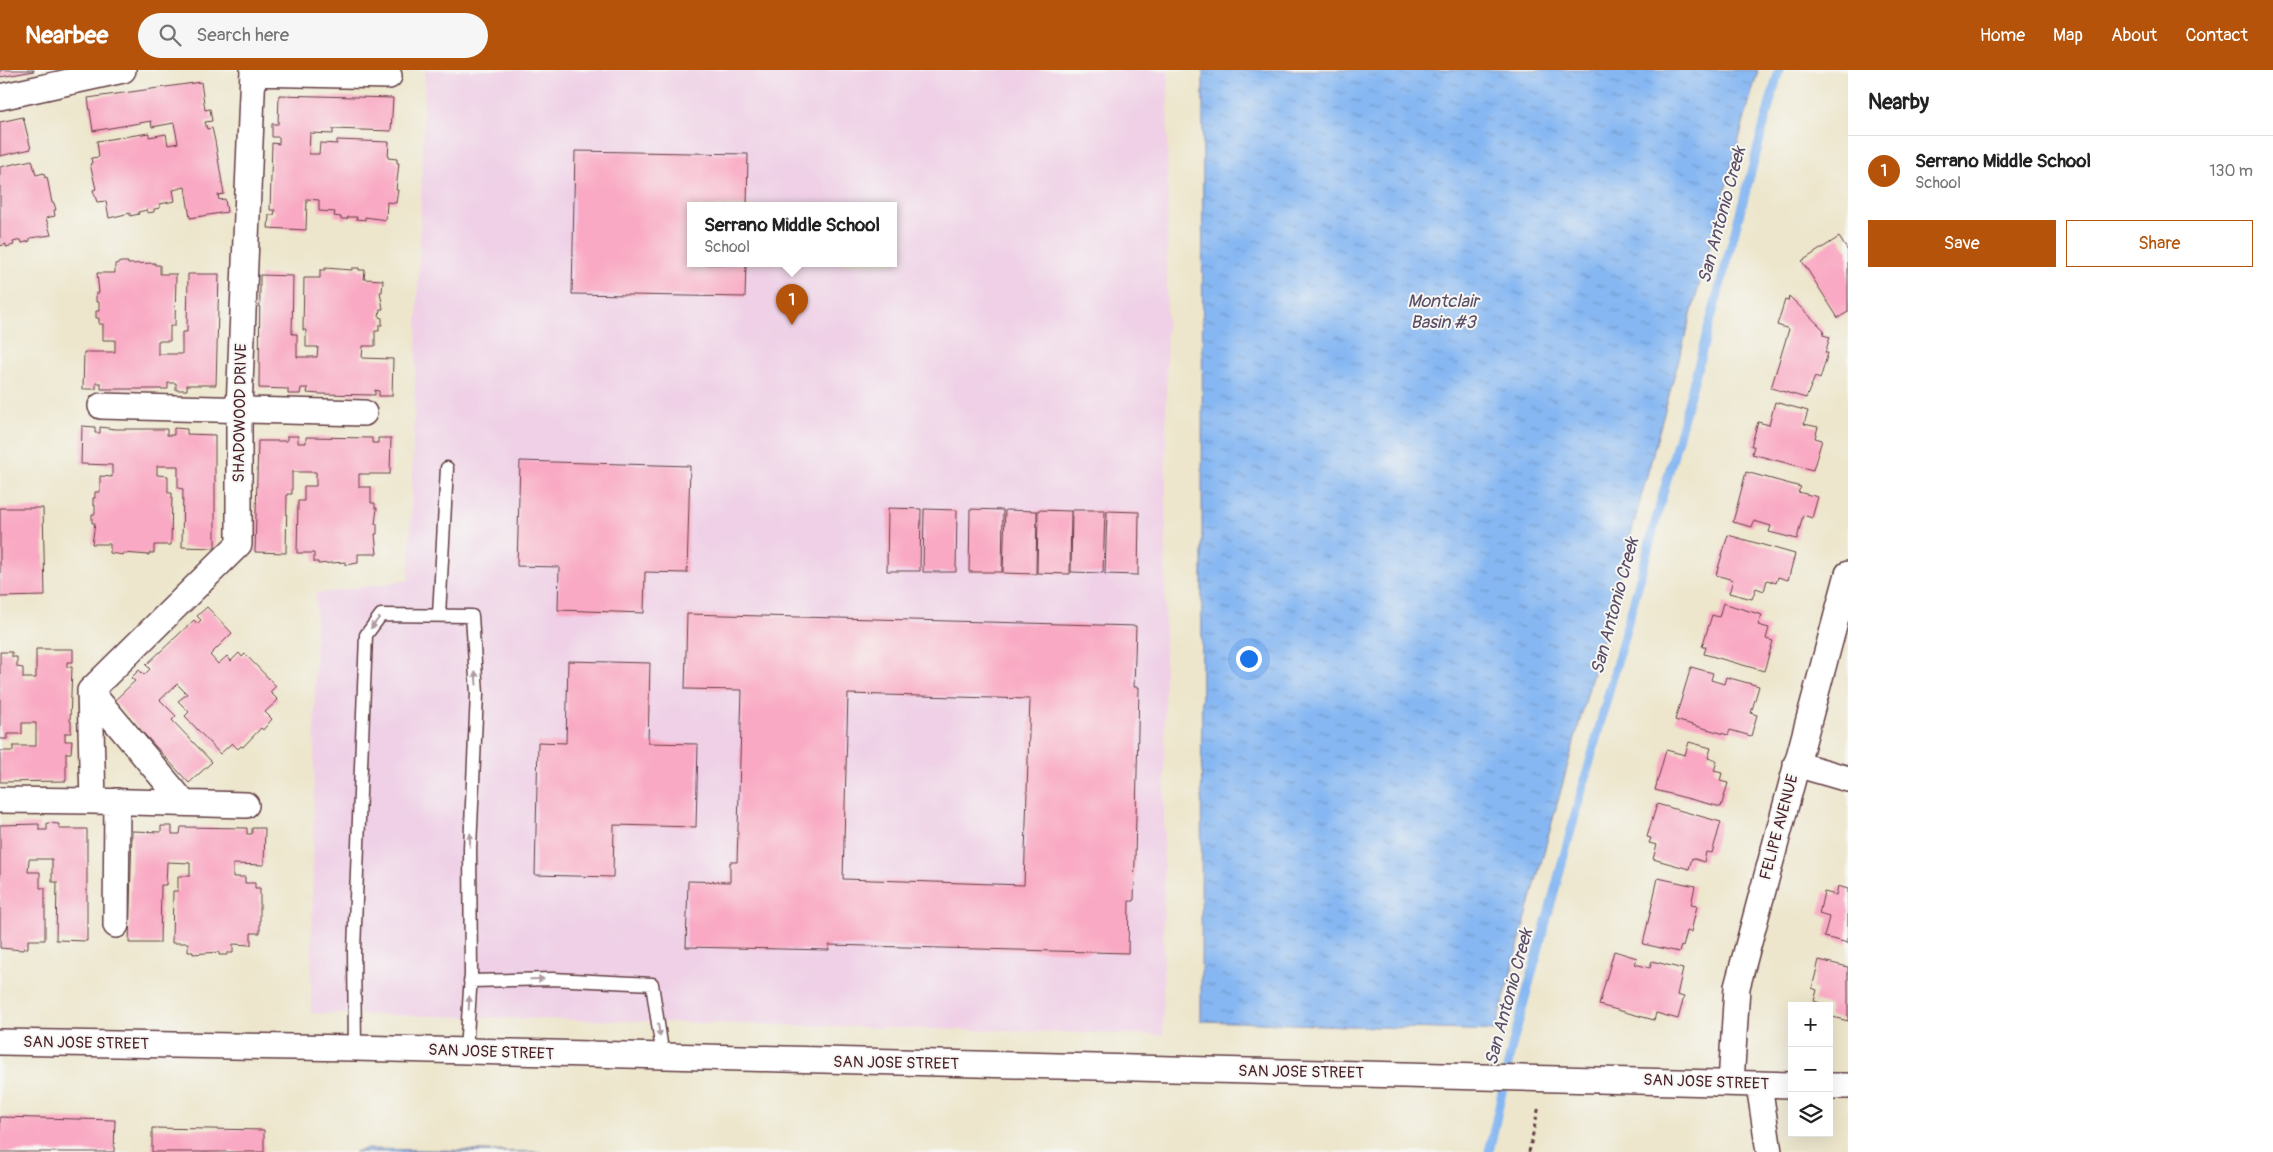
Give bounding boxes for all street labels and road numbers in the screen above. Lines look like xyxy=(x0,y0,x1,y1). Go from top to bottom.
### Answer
street label: SHADOWOOD DRIVE xyxy=(229,343,251,483)
street label: FELIPE AVENUE xyxy=(1755,772,1803,882)
street label: SAN JOSE STREET xyxy=(23,1032,149,1054)
street label: SAN JOSE STREET xyxy=(428,1040,554,1064)
street label: SAN JOSE STREET xyxy=(833,1052,959,1074)
street label: SAN JOSE STREET xyxy=(1238,1061,1364,1083)
street label: SAN JOSE STREET xyxy=(1643,1070,1769,1094)

